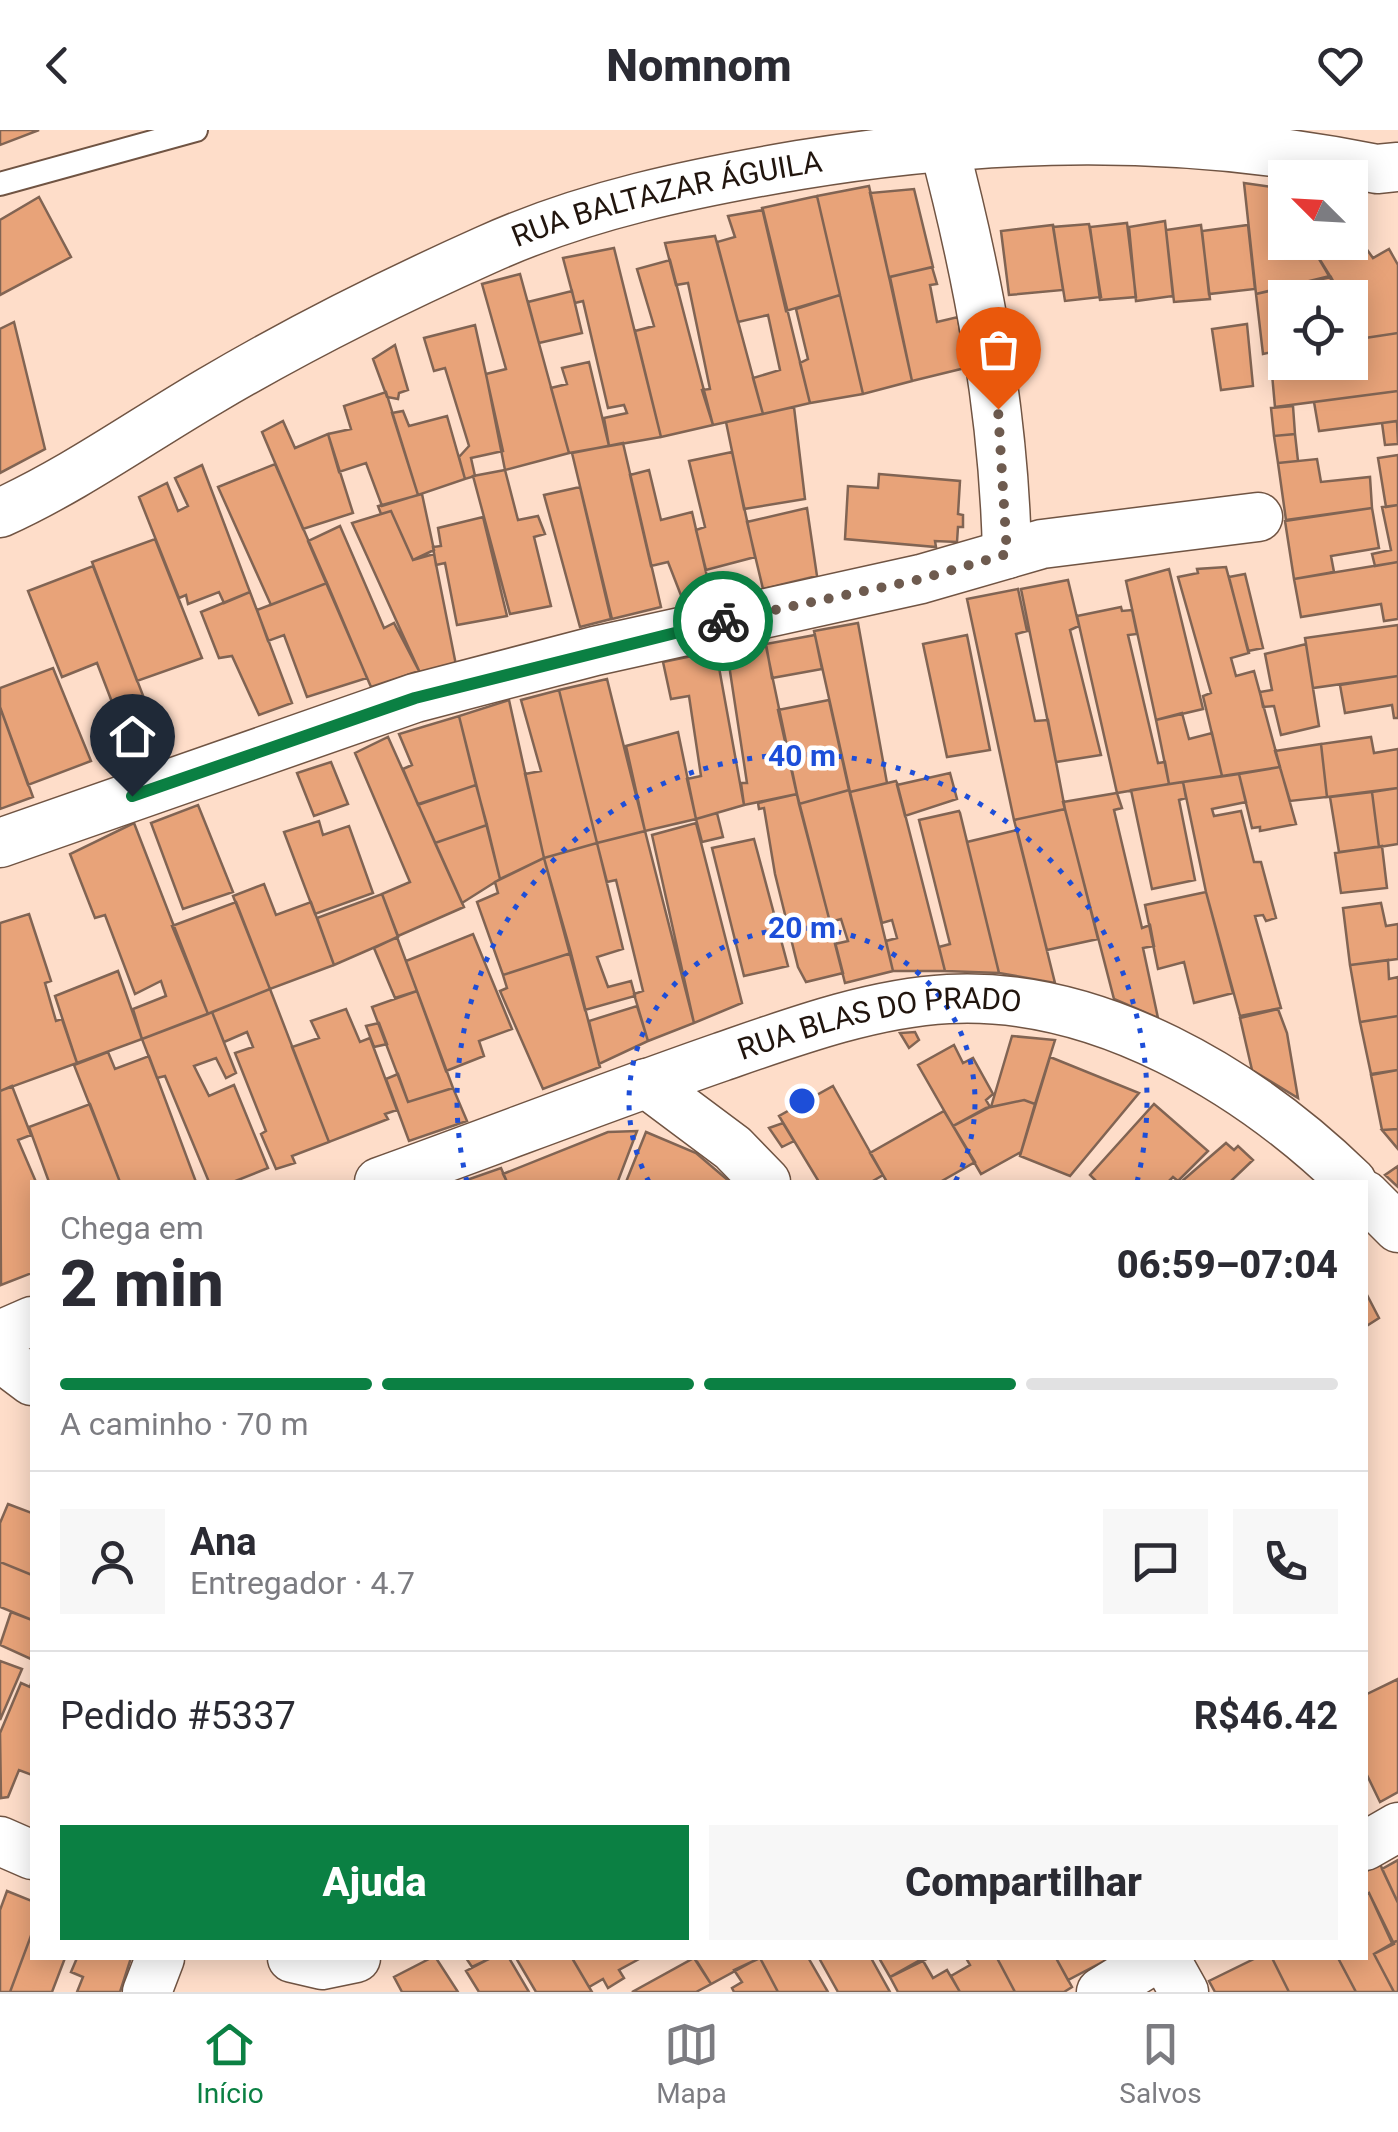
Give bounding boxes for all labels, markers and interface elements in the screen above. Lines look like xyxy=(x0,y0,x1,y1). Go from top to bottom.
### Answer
icon: back xyxy=(30,38,85,93)
icon: heart xyxy=(1313,38,1368,93)
text: Nomnom xyxy=(606,39,792,92)
street label: RUA BALTAZAR ÁGUILA xyxy=(507,144,825,254)
north arrow xyxy=(1268,160,1368,260)
map controls xyxy=(1268,160,1368,380)
button: locate xyxy=(1268,280,1368,380)
pin xyxy=(956,307,1041,410)
icon: bag xyxy=(971,322,1026,377)
courier xyxy=(673,571,773,671)
icon: bike xyxy=(696,594,751,649)
pin xyxy=(90,694,175,797)
icon: home xyxy=(105,709,160,764)
text: 40 m xyxy=(768,738,836,773)
text: 20 m xyxy=(768,910,836,945)
street label: RUA BLAS DO PRADO xyxy=(733,980,1024,1067)
centre of rings xyxy=(784,1083,820,1119)
text: Chega em xyxy=(60,1209,204,1247)
text: 06:59–07:04 xyxy=(1117,1243,1338,1287)
text: 2 min xyxy=(60,1246,224,1322)
text: A caminho · 70 m xyxy=(60,1405,309,1443)
button: person xyxy=(60,1509,165,1614)
button: chat xyxy=(1103,1509,1208,1614)
button: phone xyxy=(1233,1509,1338,1614)
text: Ana xyxy=(190,1520,257,1564)
text: Entregador · 4.7 xyxy=(190,1564,415,1602)
text: Pedido #5337 xyxy=(60,1694,296,1738)
text: R$46.42 xyxy=(1194,1694,1338,1738)
button: Ajuda xyxy=(60,1825,689,1940)
button: Compartilhar xyxy=(709,1825,1338,1940)
tab: Início xyxy=(196,2017,264,2110)
tab: Mapa xyxy=(656,2017,727,2110)
tab: Salvos xyxy=(1119,2017,1202,2110)

